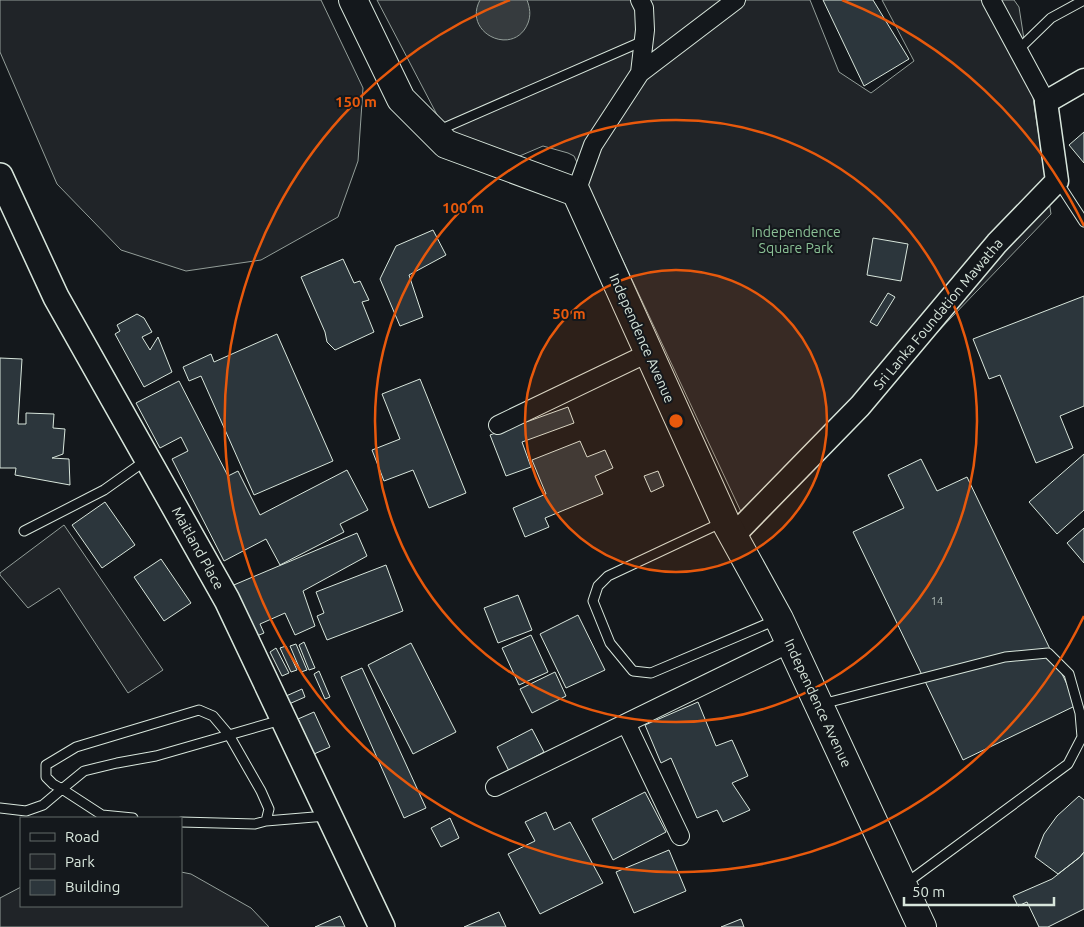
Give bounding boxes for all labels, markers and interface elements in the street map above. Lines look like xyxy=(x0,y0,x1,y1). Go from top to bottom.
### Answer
text: 150 m xyxy=(335,93,377,110)
text: 100 m xyxy=(442,199,484,216)
park label: Independence Square Park xyxy=(751,224,841,256)
street label: Sri Lanka Foundation Mawatha xyxy=(870,235,1006,393)
street label: Independence Avenue xyxy=(606,271,678,405)
text: 50 m xyxy=(552,305,586,322)
centre of rings xyxy=(667,412,685,430)
street label: Maitland Place xyxy=(169,504,227,592)
house number: 14 xyxy=(931,595,943,607)
street label: Independence Avenue xyxy=(781,636,855,770)
legend xyxy=(20,817,182,907)
text: Road xyxy=(65,828,100,845)
text: Park xyxy=(65,853,95,870)
scale bar xyxy=(904,874,1054,906)
text: Building xyxy=(65,878,120,895)
text: 50 m xyxy=(912,883,945,900)

